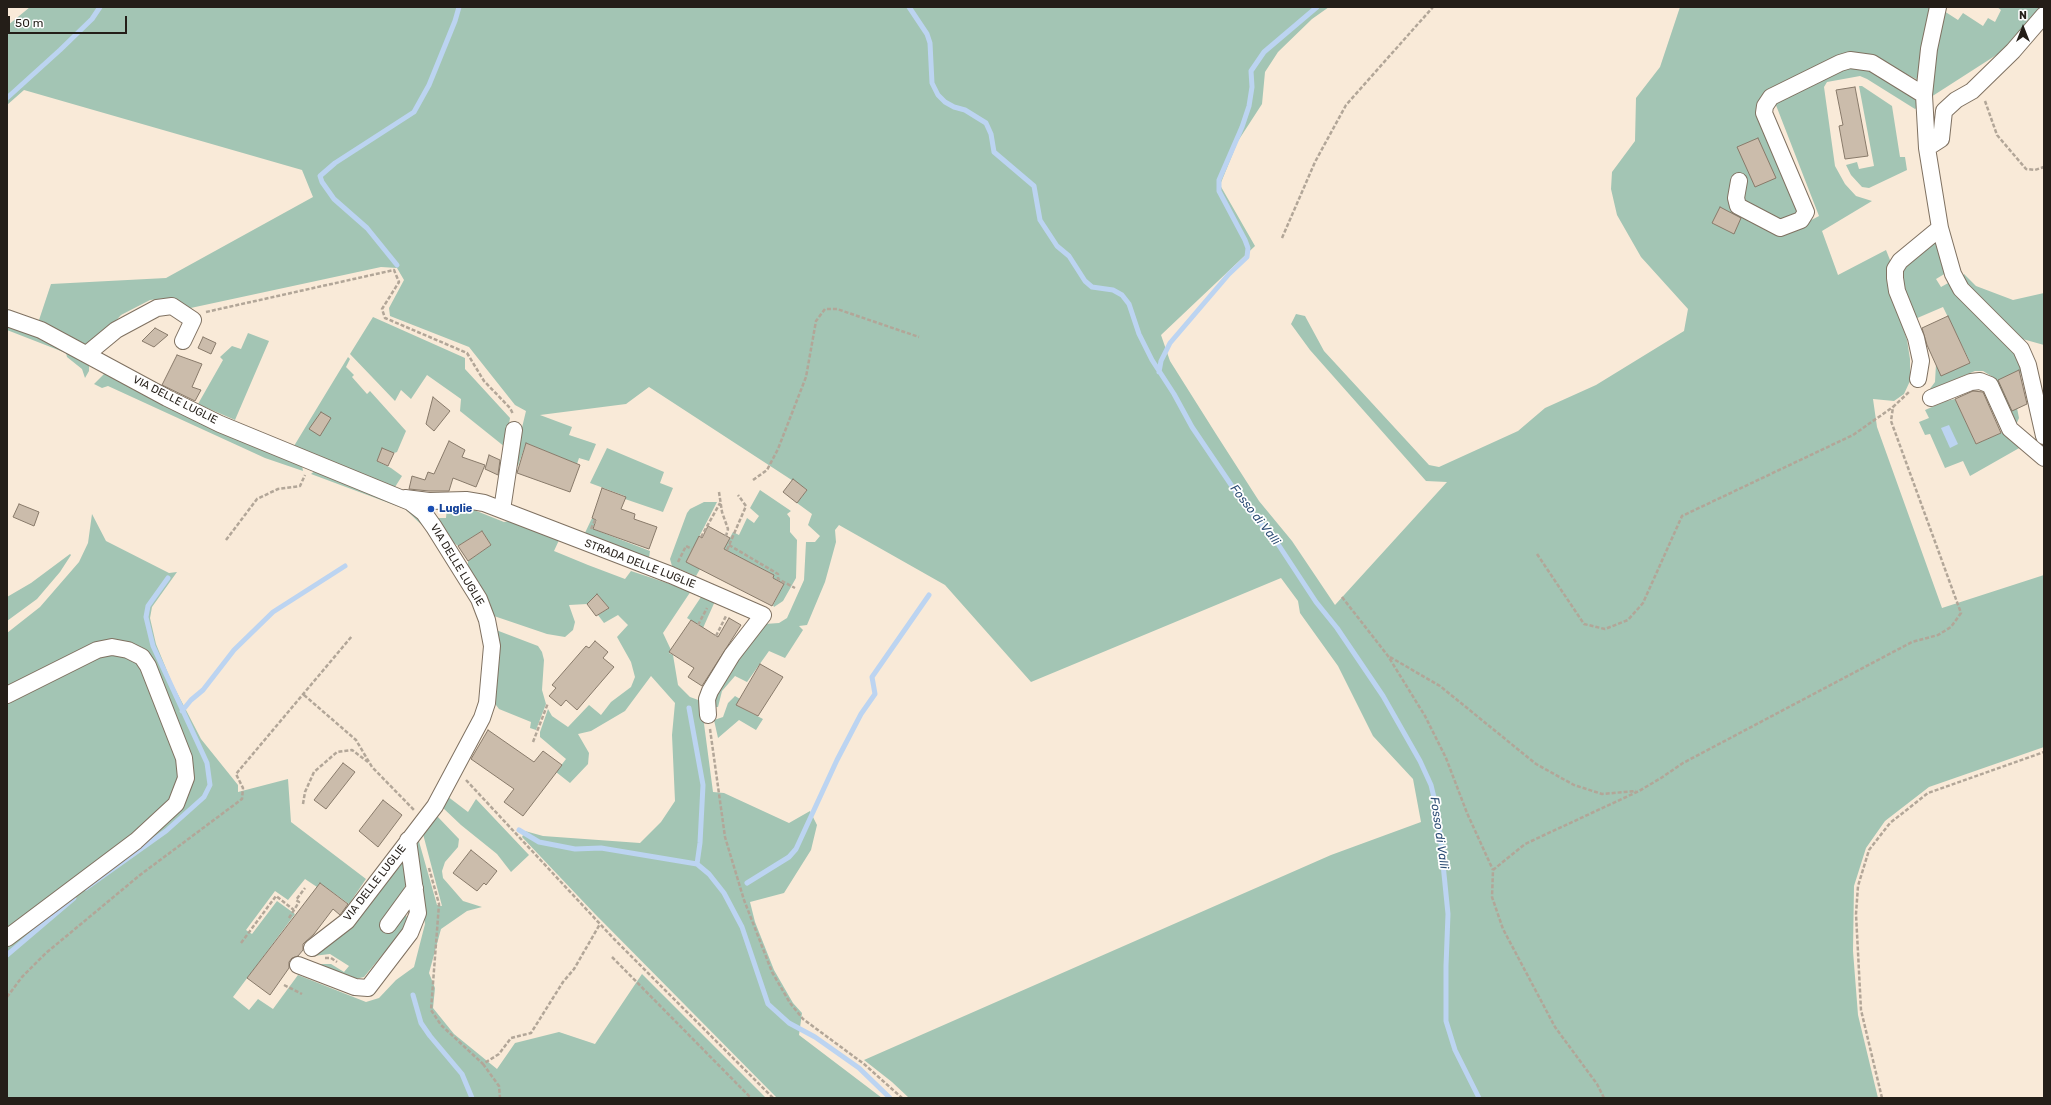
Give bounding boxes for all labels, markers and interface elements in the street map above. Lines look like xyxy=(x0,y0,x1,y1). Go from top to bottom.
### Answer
scale bar xyxy=(10,8,129,34)
north arrow xyxy=(2003,8,2043,48)
text: N xyxy=(2019,9,2027,22)
text: 50 m xyxy=(15,16,43,30)
street label: VIA DELLE LUGLIE xyxy=(130,373,220,427)
water label: Fosso di Valli xyxy=(1227,482,1283,548)
place label: Luglie xyxy=(439,502,472,516)
marker: Luglie xyxy=(426,504,436,514)
street label: VIA DELLE LUGLIE xyxy=(427,522,487,608)
street label: STRADA DELLE LUGLIE xyxy=(582,537,698,591)
water label: Fosso di Valli xyxy=(1427,796,1451,870)
street label: VIA DELLE LUGLIE xyxy=(341,842,409,924)

